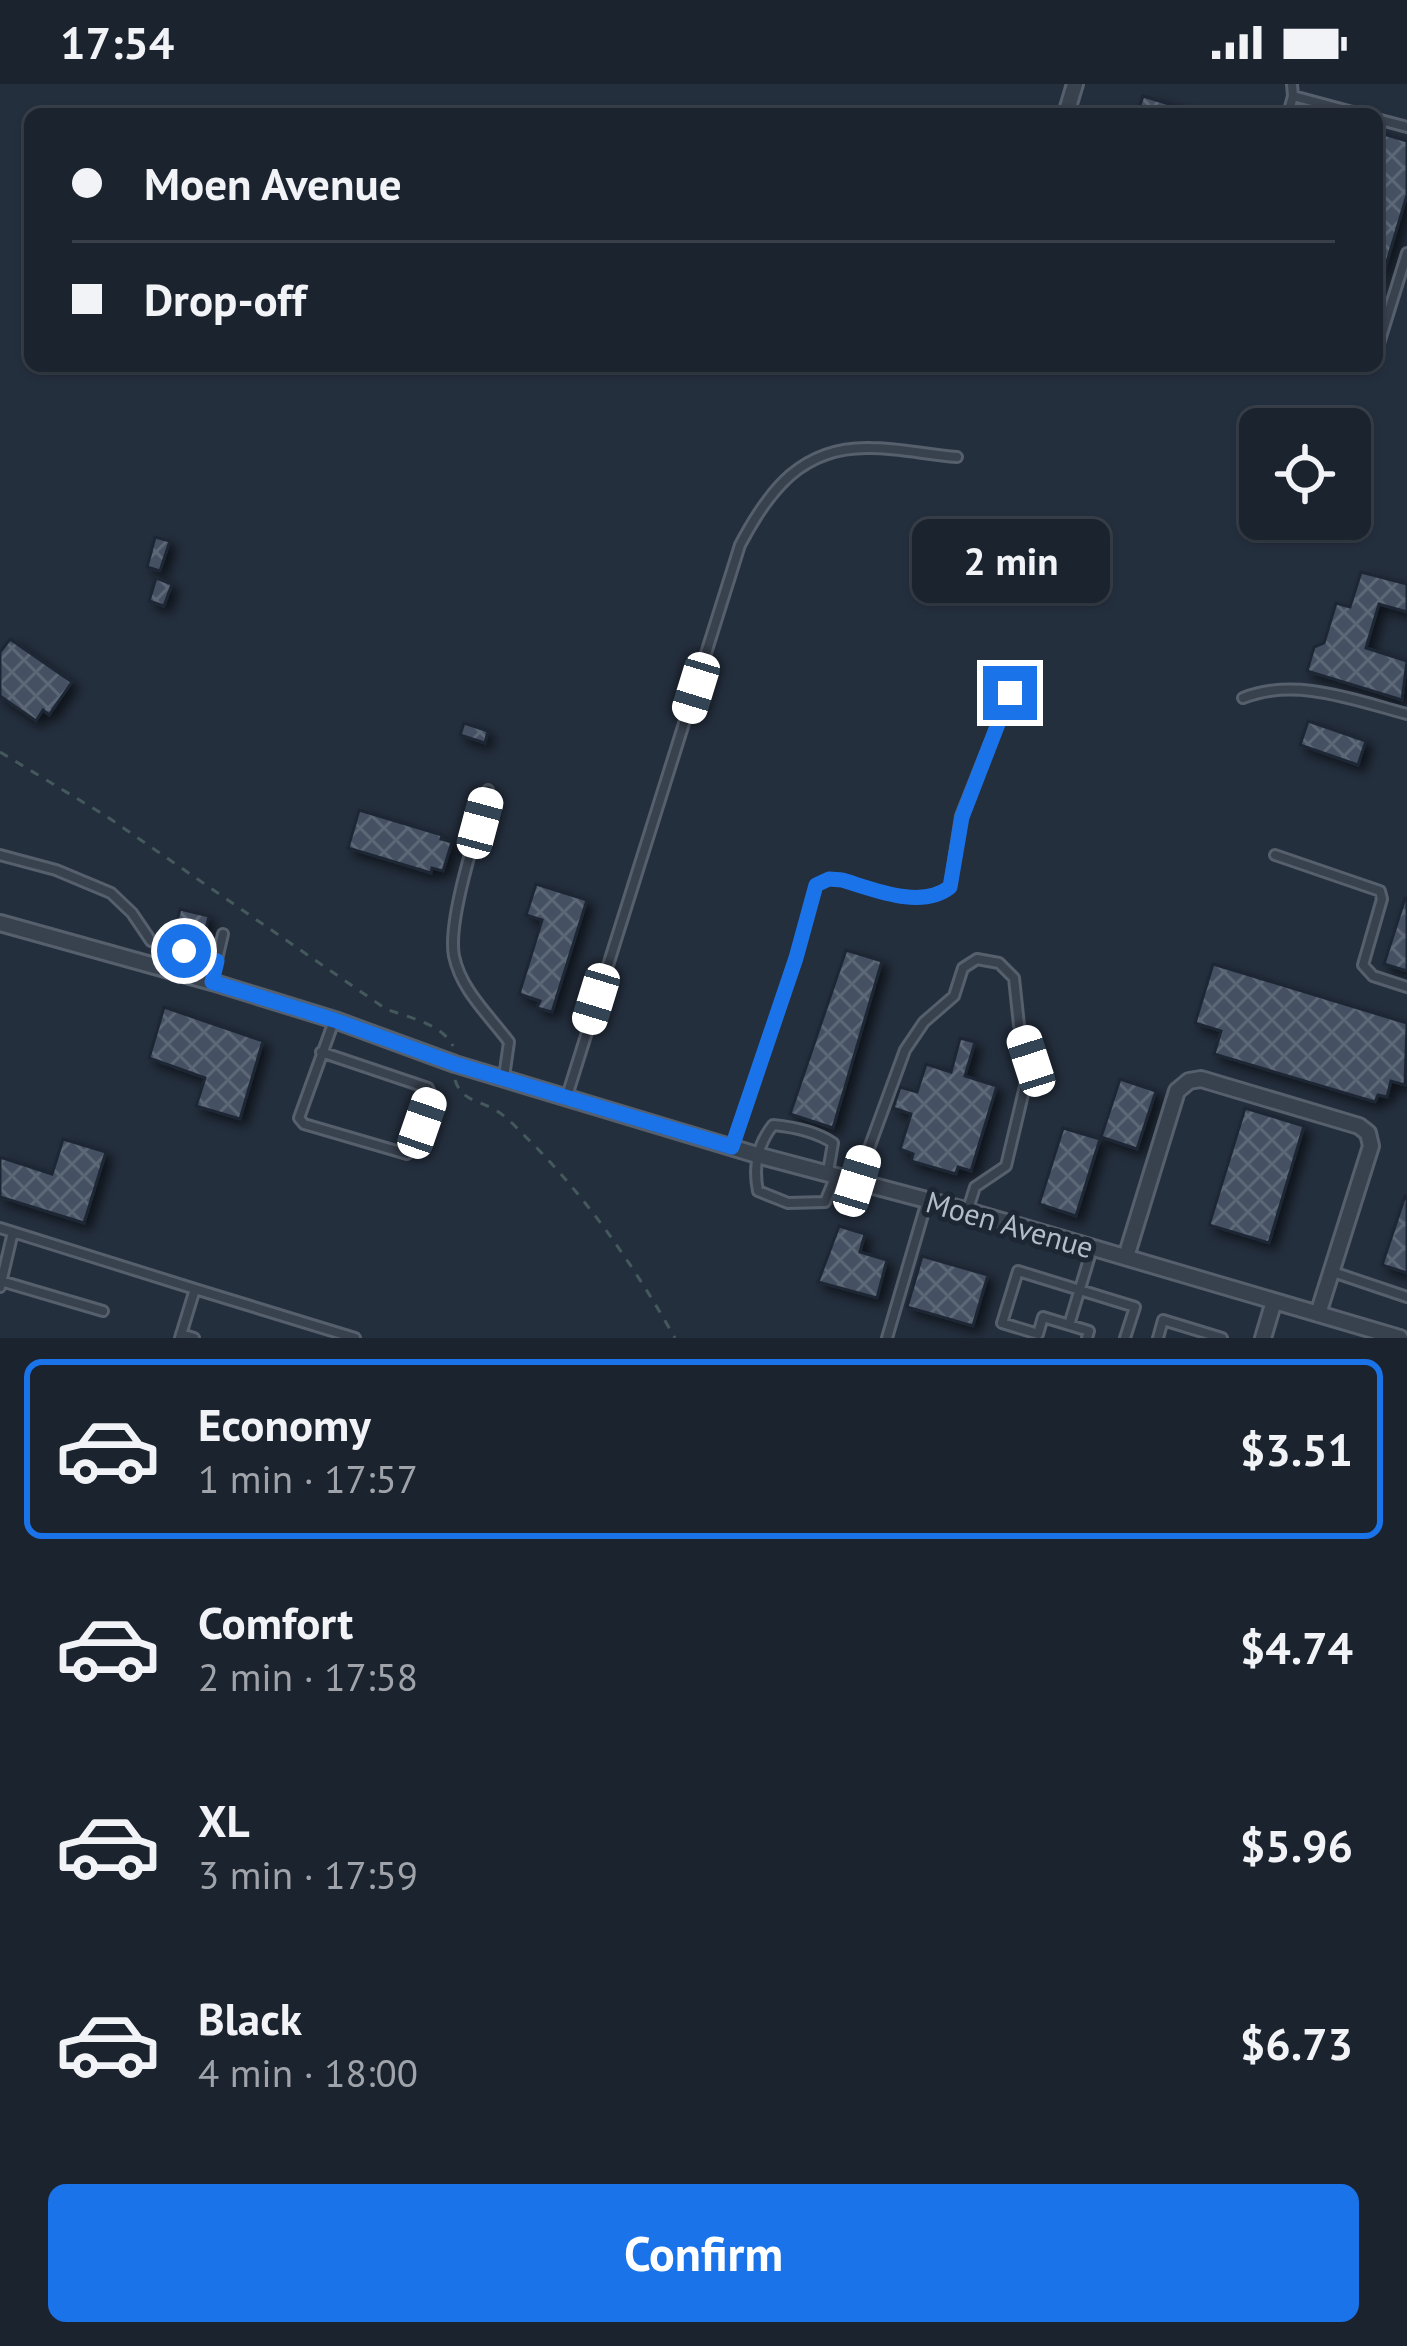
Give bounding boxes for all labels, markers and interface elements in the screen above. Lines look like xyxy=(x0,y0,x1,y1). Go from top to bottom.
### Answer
text: 17:54 xyxy=(60,13,174,71)
text: Moen Avenue xyxy=(144,154,402,212)
text: Drop-off xyxy=(144,270,306,328)
map controls xyxy=(1239,408,1371,540)
button: locate xyxy=(1239,408,1371,540)
callout: 2 min xyxy=(911,519,1109,603)
text: 2 min xyxy=(963,535,1059,586)
car xyxy=(668,648,724,728)
route end xyxy=(983,666,1037,720)
car xyxy=(453,784,507,862)
route start xyxy=(157,924,211,978)
car xyxy=(568,959,624,1039)
car xyxy=(1003,1021,1059,1101)
car xyxy=(393,1083,451,1163)
car xyxy=(829,1141,885,1221)
street label: Moen Avenue xyxy=(922,1182,1098,1266)
icon: car xyxy=(54,1395,162,1503)
text: Economy xyxy=(198,1395,371,1453)
text: $3.51 xyxy=(1240,1420,1353,1478)
text: 1 min · 17:57 xyxy=(198,1453,418,1504)
icon: car xyxy=(54,1593,162,1701)
text: Comfort xyxy=(198,1593,353,1651)
text: $4.74 xyxy=(1240,1618,1353,1676)
text: 2 min · 17:58 xyxy=(198,1651,418,1702)
icon: car xyxy=(54,1791,162,1899)
text: XL xyxy=(198,1791,250,1849)
text: $5.96 xyxy=(1240,1816,1353,1874)
text: 3 min · 17:59 xyxy=(198,1849,418,1900)
icon: car xyxy=(54,1989,162,2097)
text: Black xyxy=(198,1989,302,2047)
text: $6.73 xyxy=(1240,2014,1353,2072)
text: 4 min · 18:00 xyxy=(198,2047,418,2098)
button: Confirm xyxy=(48,2184,1359,2322)

